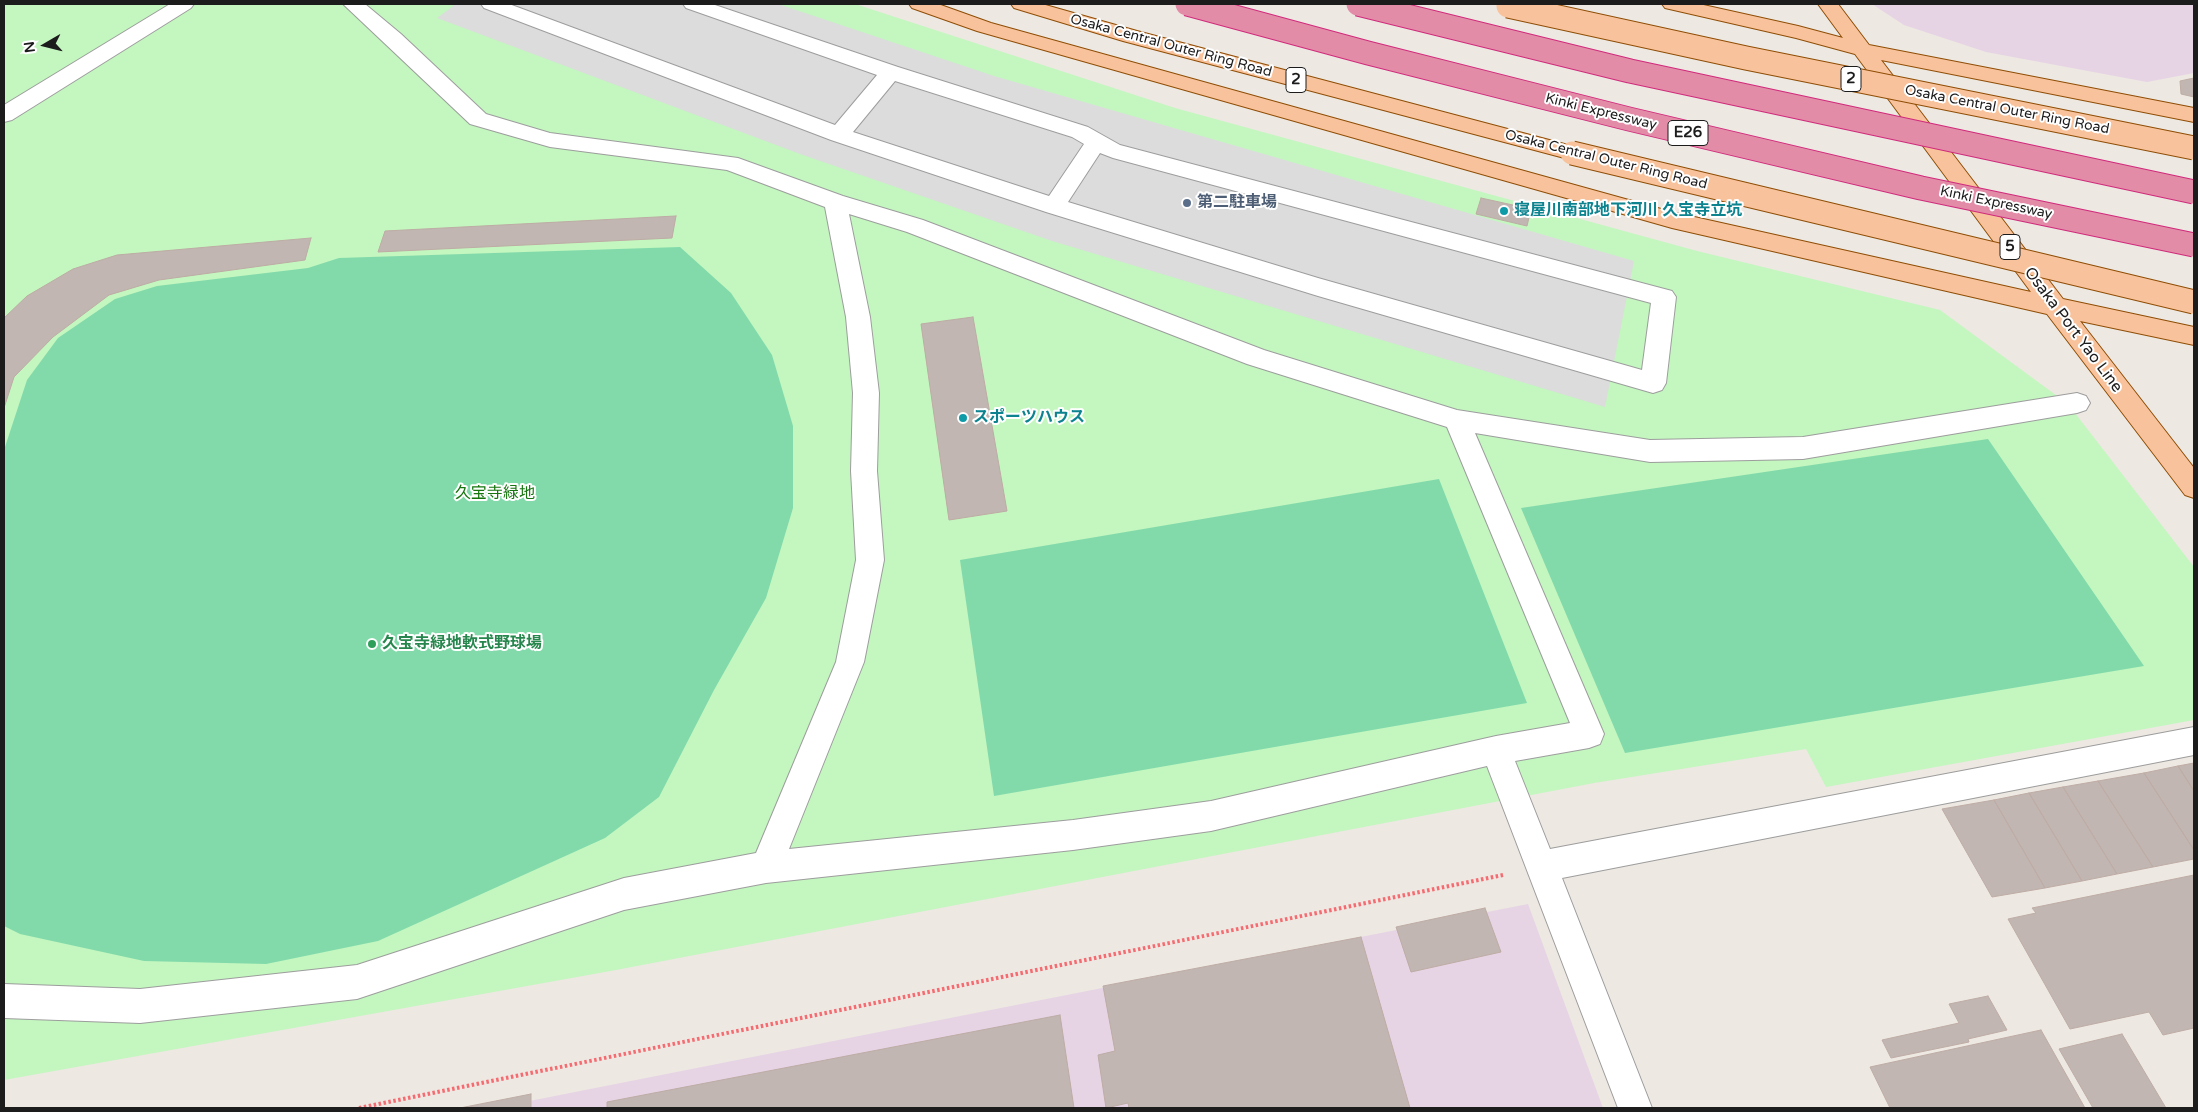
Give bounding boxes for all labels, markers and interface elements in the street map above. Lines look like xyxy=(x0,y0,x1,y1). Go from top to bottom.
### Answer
street label: Osaka Central Outer Ring Road xyxy=(1068,11,1274,81)
north arrow xyxy=(20,20,70,70)
text: N xyxy=(20,40,39,54)
road number: 2 xyxy=(1841,66,1861,92)
road number: 2 xyxy=(1286,68,1306,92)
street label: Osaka Central Outer Ring Road xyxy=(1903,82,2111,138)
street label: Kinki Expressway xyxy=(1544,90,1658,134)
road number: E26 xyxy=(1668,120,1708,146)
street label: Osaka Central Outer Ring Road xyxy=(1503,127,1709,193)
street label: Kinki Expressway xyxy=(1938,183,2054,223)
place label: 第二駐車場 xyxy=(1197,193,1277,213)
marker: 第二駐車場 xyxy=(1181,197,1193,209)
place label: 寝屋川南部地下河川 久宝寺立坑 xyxy=(1514,201,1742,221)
marker: 寝屋川南部地下河川 久宝寺立坑 xyxy=(1498,205,1510,217)
road number: 5 xyxy=(2000,234,2020,260)
street label: Osaka Port Yao Line xyxy=(2020,264,2126,396)
place label: スポーツハウス xyxy=(973,408,1085,428)
marker: スポーツハウス xyxy=(957,412,969,424)
park label: 久宝寺緑地 xyxy=(455,484,535,504)
place label: 久宝寺緑地軟式野球場 xyxy=(382,634,542,654)
marker: 久宝寺緑地軟式野球場 xyxy=(366,638,378,650)

